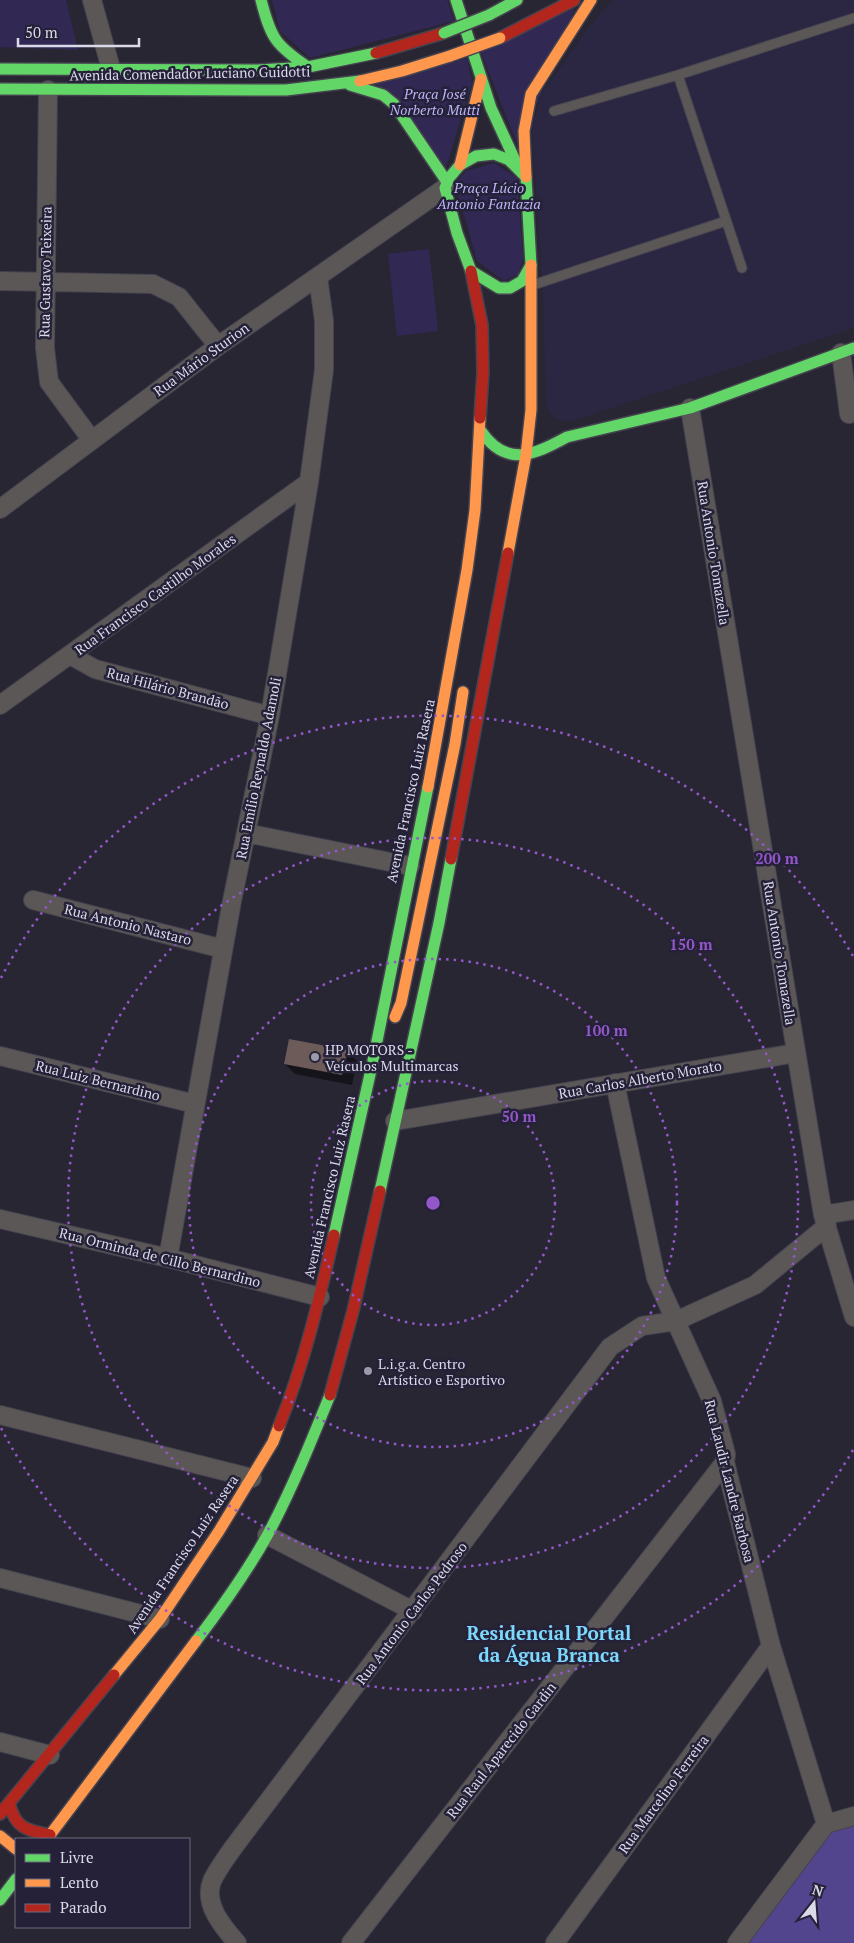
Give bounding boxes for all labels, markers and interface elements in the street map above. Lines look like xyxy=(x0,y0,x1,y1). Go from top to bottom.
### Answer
scale bar xyxy=(18,15,139,47)
text: 50 m xyxy=(25,22,58,42)
street label: Avenida Comendador Luciano Guidotti xyxy=(69,61,311,85)
park label: Praça José Norberto Mutti xyxy=(389,84,480,119)
park label: Praça Lúcio Antonio Fantazia xyxy=(436,178,541,213)
street label: Rua Gustavo Teixeira xyxy=(34,206,56,338)
street label: Rua Mário Sturion xyxy=(149,317,253,400)
street label: Rua Antonio Tomazella xyxy=(693,480,735,626)
street label: Rua Francisco Castilho Morales xyxy=(71,529,239,659)
street label: Rua Hilário Brandão xyxy=(105,663,231,714)
street label: Rua Emílio Reynaldo Adamoli xyxy=(231,675,285,861)
street label: Avenida Francisco Luiz Rasera xyxy=(381,697,439,885)
text: 200 m xyxy=(755,848,799,868)
street label: Rua Antonio Tomazella xyxy=(759,880,801,1026)
street label: Rua Antonio Nastaro xyxy=(62,899,194,949)
text: 150 m xyxy=(669,934,713,954)
text: 100 m xyxy=(584,1020,628,1040)
place label: HP MOTORS - Veículos Multimarcas xyxy=(325,1040,459,1075)
marker: HP MOTORS - Veículos Multimarcas xyxy=(309,1051,321,1063)
street label: Rua Luiz Bernardino xyxy=(34,1055,162,1105)
street label: Rua Carlos Alberto Morato xyxy=(557,1055,723,1103)
street label: Avenida Francisco Luiz Rasera xyxy=(299,1094,359,1280)
text: 50 m xyxy=(502,1106,537,1126)
centre of rings xyxy=(424,1194,442,1212)
street label: Rua Orminda de Cillo Bernardino xyxy=(57,1223,263,1291)
place label: L.i.g.a. Centro Artístico e Esportivo xyxy=(378,1354,505,1389)
marker: L.i.g.a. Centro Artístico e Esportivo xyxy=(362,1365,374,1377)
street label: Rua Laudir Landre Barbosa xyxy=(701,1398,759,1564)
street label: Avenida Francisco Luiz Rasera xyxy=(122,1471,242,1637)
street label: Rua Antonio Carlos Pedroso xyxy=(351,1538,471,1688)
district label: Residencial Portal da Água Branca xyxy=(467,1620,631,1667)
street label: Rua Raul Aparecido Gardin xyxy=(442,1678,561,1822)
street label: Rua Marcelino Ferreira xyxy=(613,1731,713,1857)
legend xyxy=(15,1838,190,1928)
text: Livre xyxy=(60,1847,94,1867)
text: Lento xyxy=(60,1872,99,1892)
north arrow xyxy=(789,1878,839,1928)
text: N xyxy=(810,1879,826,1901)
text: Parado xyxy=(60,1897,106,1917)

